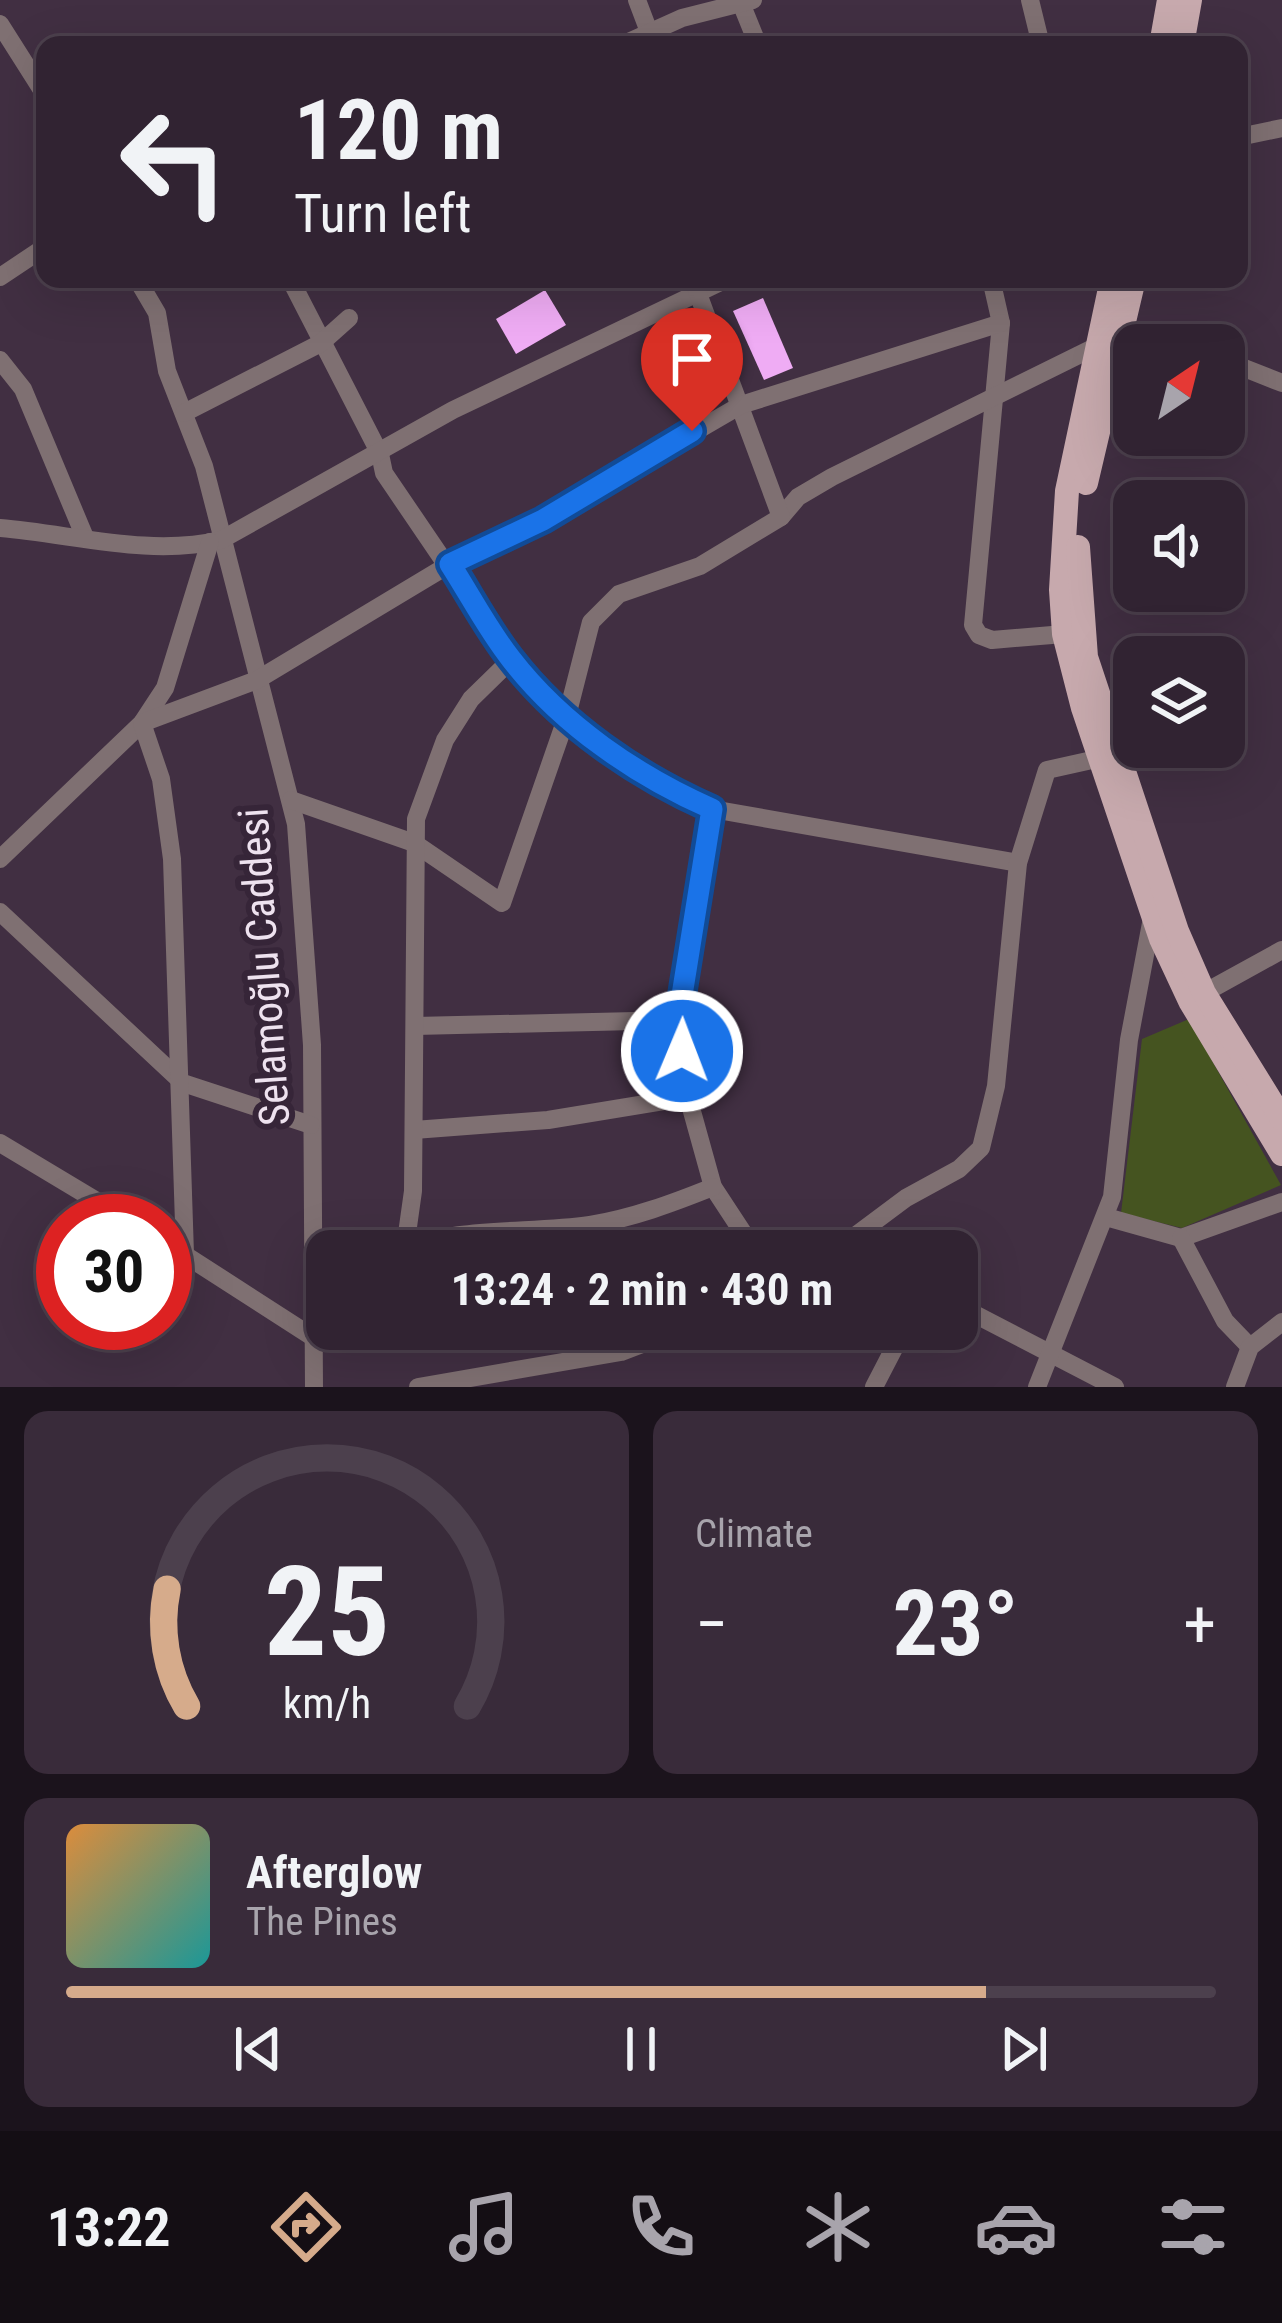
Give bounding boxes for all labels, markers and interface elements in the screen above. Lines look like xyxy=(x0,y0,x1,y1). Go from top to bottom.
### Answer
text: 120 m xyxy=(294,81,503,180)
icon: left xyxy=(96,84,252,240)
text: Turn left xyxy=(294,182,471,245)
pin xyxy=(641,308,743,431)
north arrow xyxy=(1113,324,1245,456)
map controls xyxy=(1113,324,1245,768)
icon: arrive xyxy=(659,326,725,392)
button: sound xyxy=(1113,480,1245,612)
button: layers xyxy=(1113,636,1245,768)
street label: Selamoğlu Caddesi xyxy=(228,807,300,1127)
position arrow xyxy=(619,988,745,1114)
speed limit sign: 30 xyxy=(36,1194,192,1350)
text: 13:24 · 2 min · 430 m xyxy=(451,1263,833,1316)
text: Climate xyxy=(695,1511,813,1557)
text: 25 xyxy=(263,1539,390,1685)
text: 23° xyxy=(893,1572,1019,1677)
text: − xyxy=(695,1586,728,1663)
text: + xyxy=(1183,1586,1216,1663)
text: km/h xyxy=(282,1677,371,1727)
text: Afterglow xyxy=(246,1846,422,1899)
text: The Pines xyxy=(246,1899,398,1945)
icon: previous xyxy=(225,2016,291,2082)
icon: pause xyxy=(608,2016,674,2082)
icon: next xyxy=(991,2016,1057,2082)
icon: directions xyxy=(264,2185,348,2269)
icon: music xyxy=(442,2185,526,2269)
icon: phone xyxy=(619,2185,703,2269)
icon: climate xyxy=(796,2185,880,2269)
icon: car xyxy=(974,2185,1058,2269)
icon: filters xyxy=(1151,2185,1235,2269)
text: 13:22 xyxy=(47,2196,171,2259)

